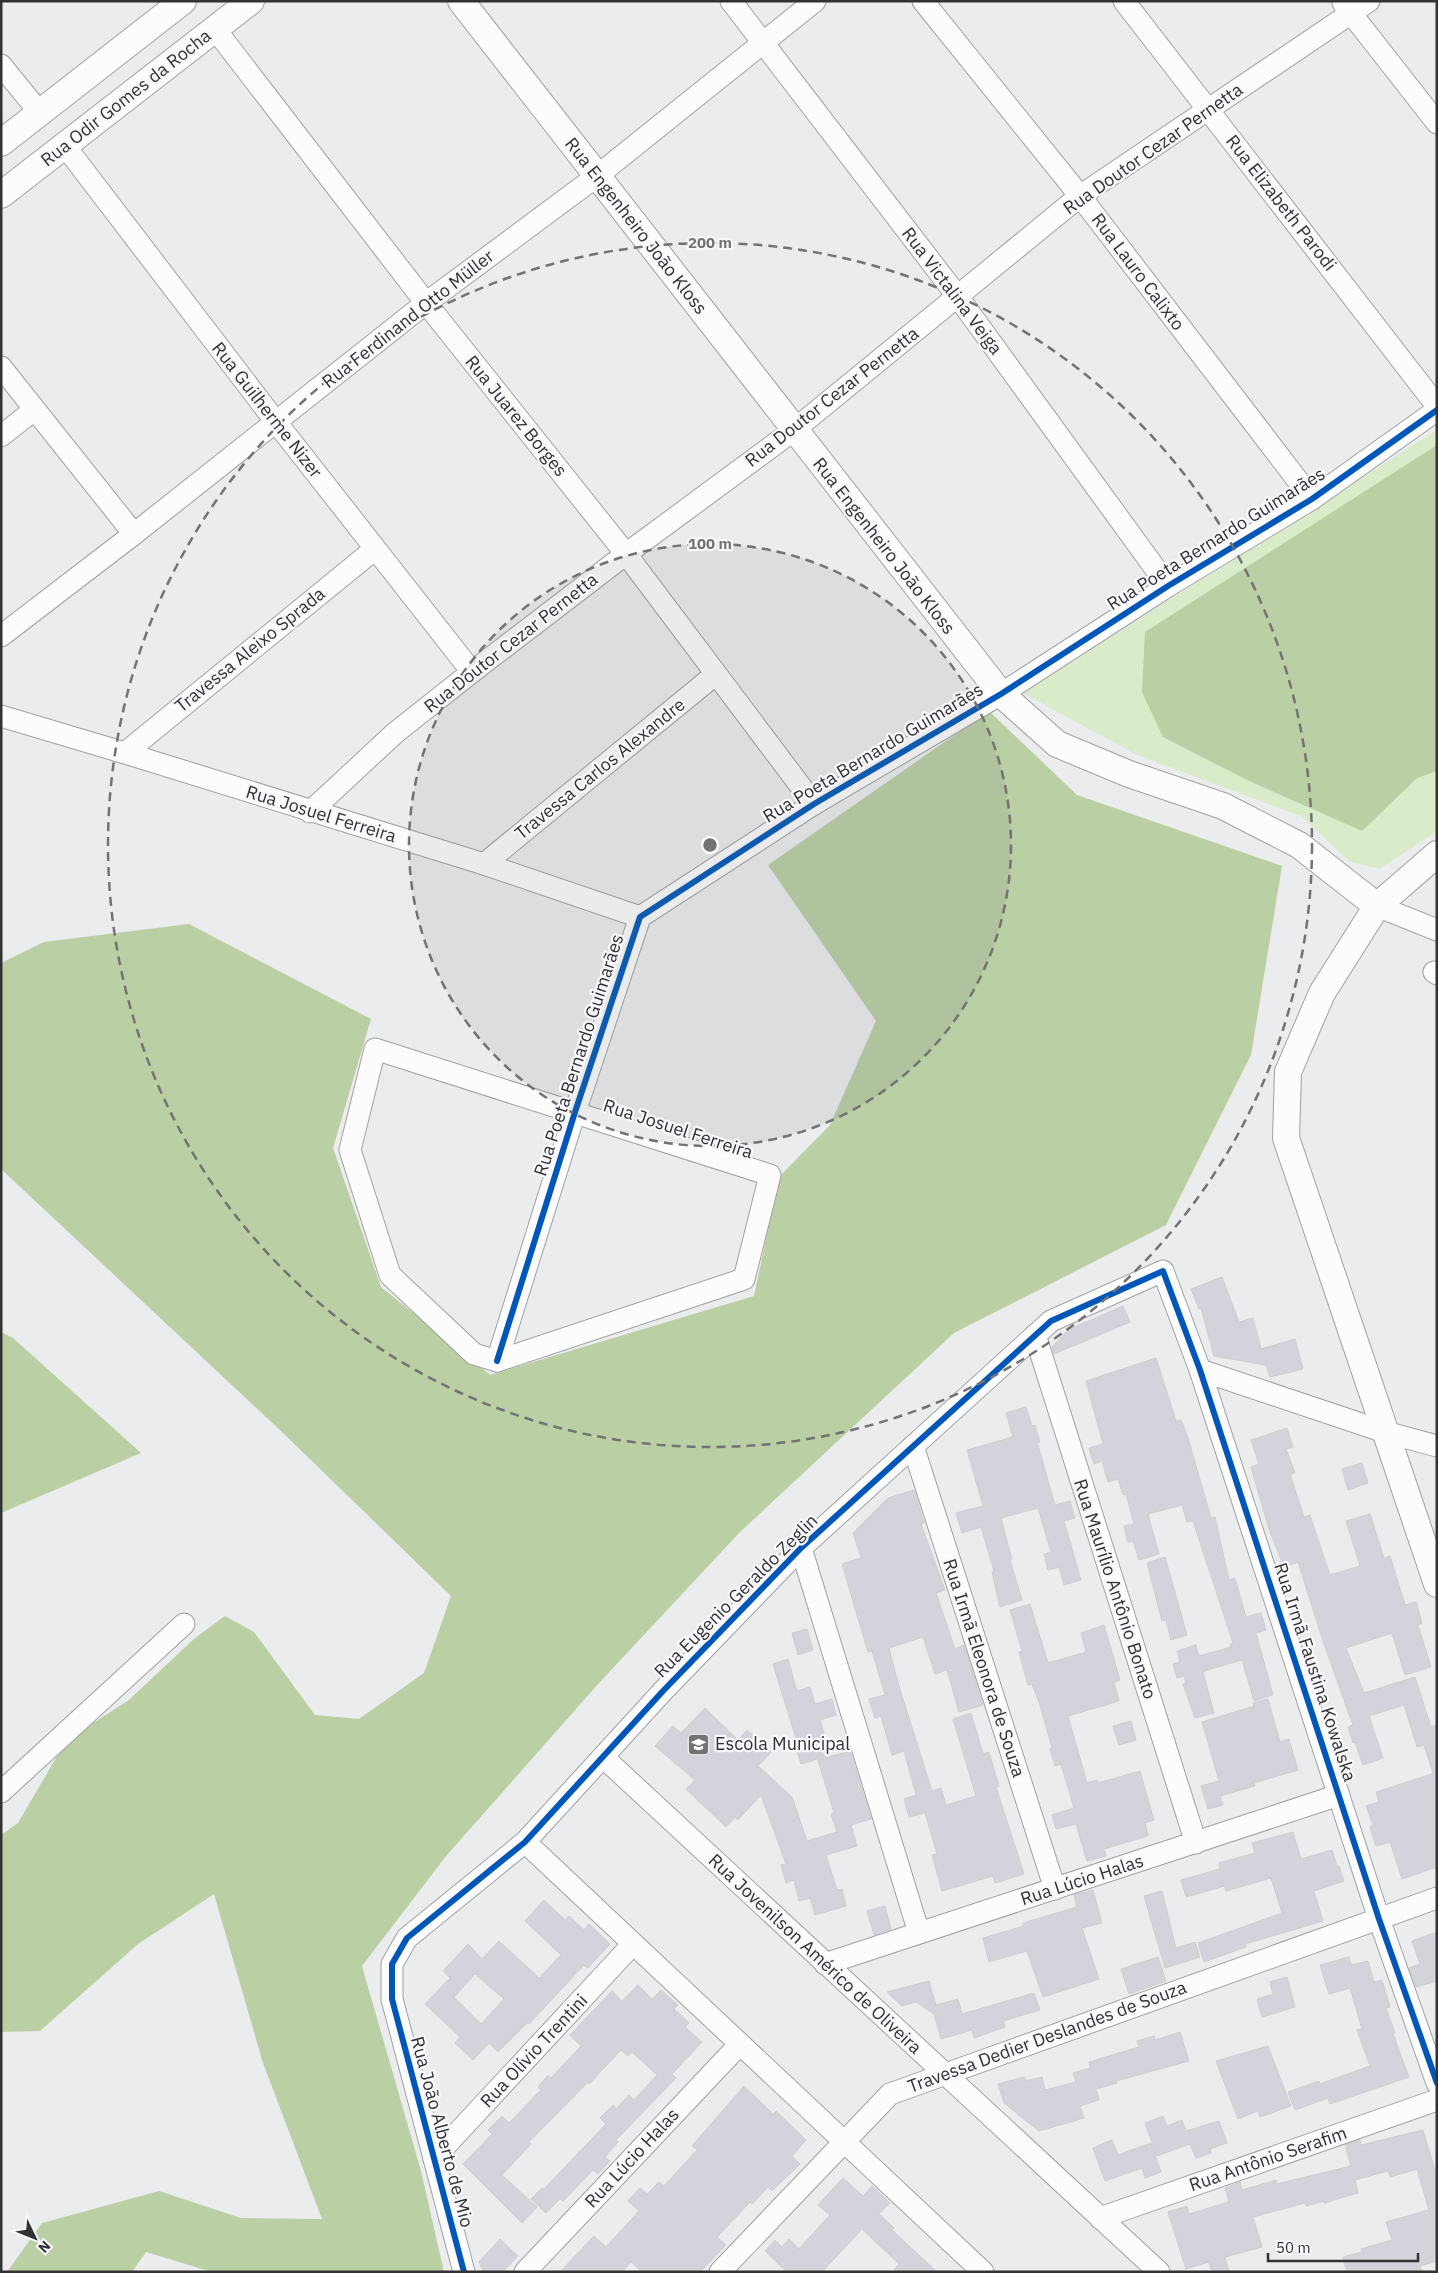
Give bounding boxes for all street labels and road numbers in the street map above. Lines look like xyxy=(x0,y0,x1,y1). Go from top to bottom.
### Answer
street label: Rua Odir Gomes da Rocha xyxy=(36,24,216,171)
street label: Rua Doutor Cezar Pernetta xyxy=(1058,78,1247,219)
street label: Rua Elizabeth Parodi xyxy=(1221,130,1342,275)
street label: Rua Engenheiro João Kloss xyxy=(560,133,713,319)
street label: Rua Lauro Calixto xyxy=(1087,209,1190,335)
street label: Rua Victalina Veiga xyxy=(897,223,1008,359)
street label: Rua Ferdinand Otto Müller xyxy=(317,244,499,393)
street label: Rua Doutor Cezar Pernetta xyxy=(740,321,923,472)
street label: Rua Guilherme Nizer xyxy=(207,337,328,483)
street label: Rua Juarez Borges xyxy=(460,350,572,481)
street label: Rua Engenheiro João Kloss xyxy=(808,453,961,639)
street label: Rua Poeta Bernardo Guimarães xyxy=(1102,462,1329,615)
street label: Rua Doutor Cezar Pernetta xyxy=(419,567,602,718)
street label: Travessa Aleixo Sprada xyxy=(170,582,330,717)
street label: Rua Poeta Bernardo Guimarães xyxy=(758,678,987,828)
street label: Travessa Carlos Alexandre xyxy=(510,693,690,844)
street label: Rua Josuel Ferreira xyxy=(243,780,399,847)
street label: Rua Poeta Bernardo Guimarães xyxy=(528,931,629,1179)
street label: Rua Josuel Ferreira xyxy=(600,1093,756,1164)
street label: Rua Maurílio Antônio Bonato xyxy=(1069,1476,1162,1702)
street label: Rua Eugenio Geraldo Zeglin xyxy=(649,1509,822,1682)
street label: Rua Irmã Eleonora de Souza xyxy=(938,1556,1031,1780)
street label: Rua Irmã Faustina Kowalska xyxy=(1269,1560,1362,1784)
street label: Rua Jovenilson Américo de Oliveira xyxy=(704,1848,927,2059)
street label: Rua Lúcio Halas xyxy=(1017,1849,1146,1910)
street label: Travessa Dedier Deslandes de Souza xyxy=(904,1975,1190,2098)
street label: Rua Olívio Trentini xyxy=(475,1989,592,2112)
street label: Rua João Alberto de Mio xyxy=(406,2034,479,2230)
street label: Rua Lúcio Halas xyxy=(580,2103,684,2212)
street label: Rua Antônio Serafim xyxy=(1186,2121,1350,2196)

